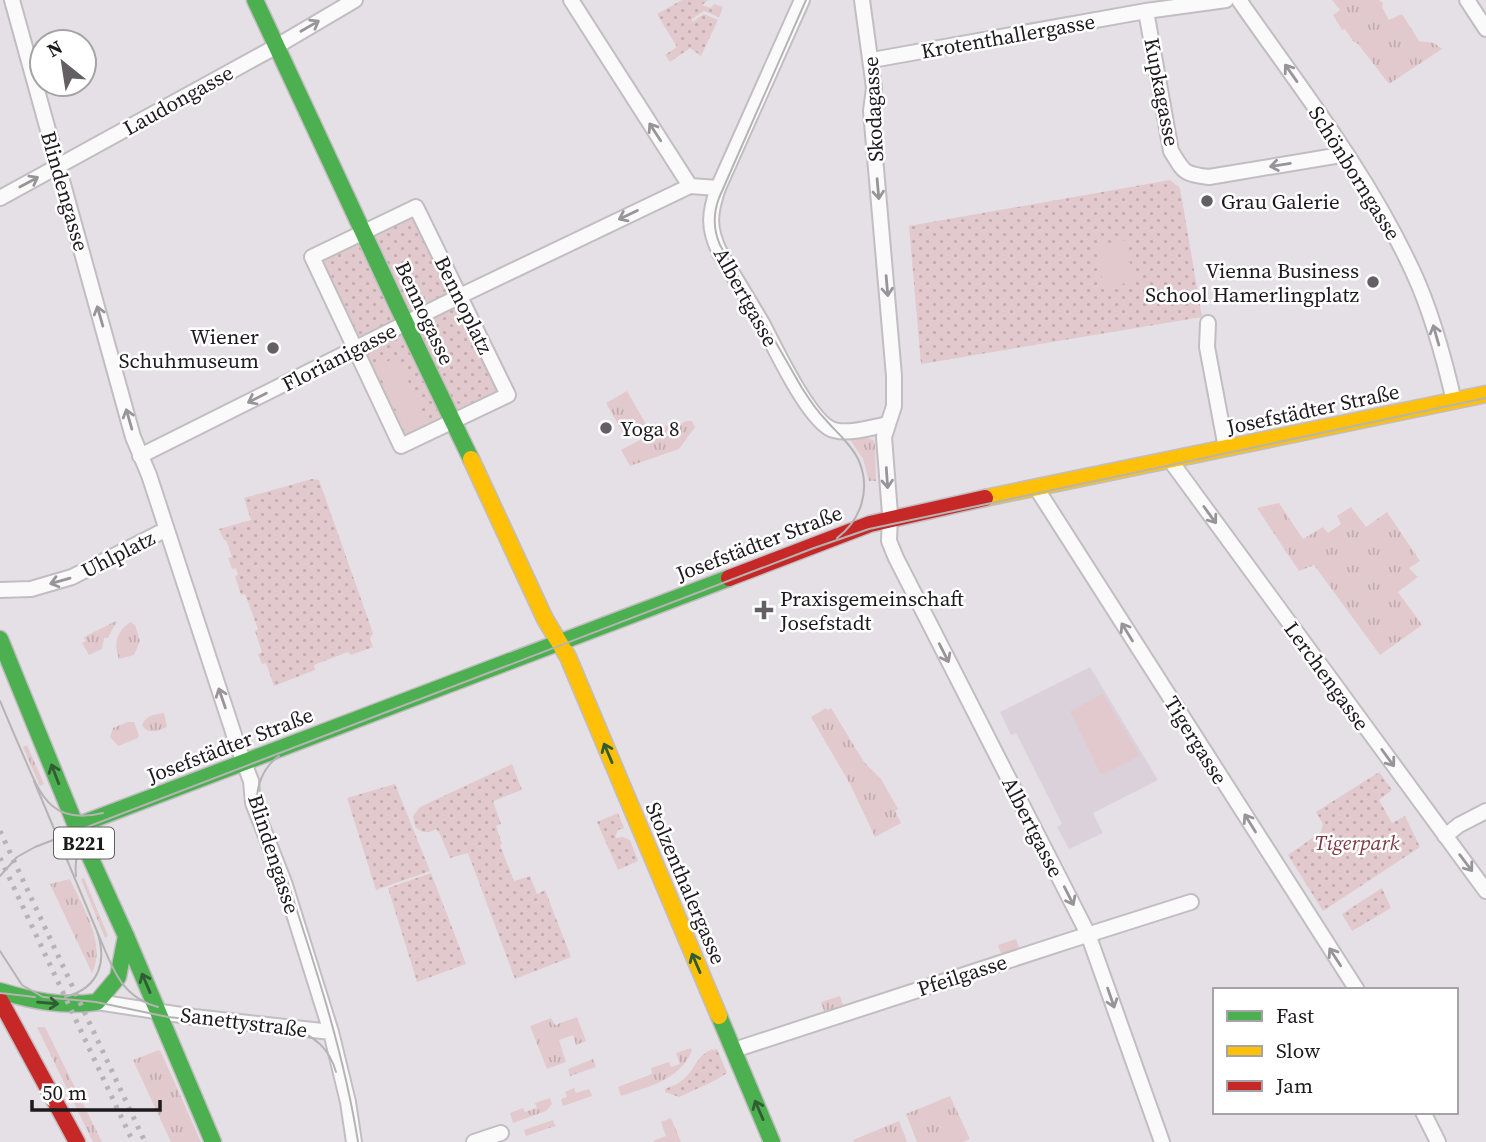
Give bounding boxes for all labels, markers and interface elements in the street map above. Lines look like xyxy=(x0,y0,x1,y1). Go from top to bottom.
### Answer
street label: Krotenthallergasse xyxy=(919,6,1097,66)
one-way arrow xyxy=(299,19,320,32)
north arrow xyxy=(28,28,98,98)
text: N xyxy=(42,33,67,63)
street label: Kupkagasse xyxy=(1137,35,1187,149)
street label: Skodagasse xyxy=(856,56,890,162)
street label: Laudongasse xyxy=(118,58,238,142)
one-way arrow xyxy=(1284,64,1298,83)
street label: Schönborngasse xyxy=(1302,100,1408,246)
one-way arrow xyxy=(647,122,661,142)
street label: Blindengasse xyxy=(34,128,96,254)
one-way arrow xyxy=(1269,159,1291,172)
one-way arrow xyxy=(18,175,39,189)
one-way arrow xyxy=(872,177,885,200)
place label: Grau Galerie xyxy=(1221,187,1340,216)
marker: Grau Galerie xyxy=(1199,193,1215,209)
one-way arrow xyxy=(618,209,639,223)
street label: Albertgasse xyxy=(707,242,785,352)
street label: Bennoplatz xyxy=(428,251,500,359)
place label: Vienna Business School Hamerlingplatz xyxy=(1145,256,1359,309)
street label: Bennogasse xyxy=(388,257,462,369)
one-way arrow xyxy=(881,274,894,296)
marker: Vienna Business School Hamerlingplatz xyxy=(1365,274,1381,290)
one-way arrow xyxy=(92,306,105,328)
street label: Florianigasse xyxy=(277,316,401,398)
place label: Wiener Schuhmuseum xyxy=(119,322,259,375)
one-way arrow xyxy=(1429,324,1442,347)
marker: Wiener Schuhmuseum xyxy=(265,340,281,356)
street label: Josefstädter Straße xyxy=(1223,377,1402,442)
one-way arrow xyxy=(247,391,268,405)
one-way arrow xyxy=(121,408,134,430)
place label: Yoga 8 xyxy=(620,414,679,443)
marker: Yoga 8 xyxy=(598,420,614,436)
one-way arrow xyxy=(881,466,894,489)
street label: Josefstädter Straße xyxy=(671,498,846,588)
one-way arrow xyxy=(1203,505,1217,524)
street label: Uhlplatz xyxy=(76,523,160,585)
one-way arrow xyxy=(49,575,71,588)
place label: Praxisgemeinschaft Josefstadt xyxy=(779,584,964,637)
marker: Praxisgemeinschaft Josefstadt xyxy=(754,600,774,620)
street label: Lerchengasse xyxy=(1278,616,1376,736)
one-way arrow xyxy=(1120,622,1134,642)
one-way arrow xyxy=(938,642,951,663)
one-way arrow xyxy=(214,687,227,709)
street label: Tigergasse xyxy=(1157,690,1235,790)
street label: Josefstädter Straße xyxy=(142,700,317,790)
one-way arrow xyxy=(601,743,614,764)
one-way arrow xyxy=(1380,748,1395,767)
one-way arrow xyxy=(48,764,61,786)
street label: Albertgasse xyxy=(995,772,1071,882)
street label: Blindengasse xyxy=(241,791,307,917)
street label: Stolzenthalergasse xyxy=(639,797,733,969)
one-way arrow xyxy=(1242,814,1256,834)
road number: B221 xyxy=(54,828,114,858)
park label: Tigerpark xyxy=(1315,828,1399,857)
one-way arrow xyxy=(1458,853,1473,872)
one-way arrow xyxy=(1062,886,1076,906)
street label: Pfeilgasse xyxy=(913,947,1011,1003)
one-way arrow xyxy=(1328,947,1342,967)
one-way arrow xyxy=(689,952,702,974)
one-way arrow xyxy=(139,973,152,994)
one-way arrow xyxy=(1106,987,1118,1009)
legend xyxy=(1213,988,1458,1114)
one-way arrow xyxy=(36,997,59,1010)
street label: Sanettystraße xyxy=(179,1000,309,1044)
text: Fast xyxy=(1276,1001,1314,1030)
text: Slow xyxy=(1276,1036,1320,1065)
scale bar xyxy=(32,1068,159,1112)
text: Jam xyxy=(1275,1071,1313,1100)
text: 50 m xyxy=(42,1078,87,1107)
one-way arrow xyxy=(751,1099,764,1121)

